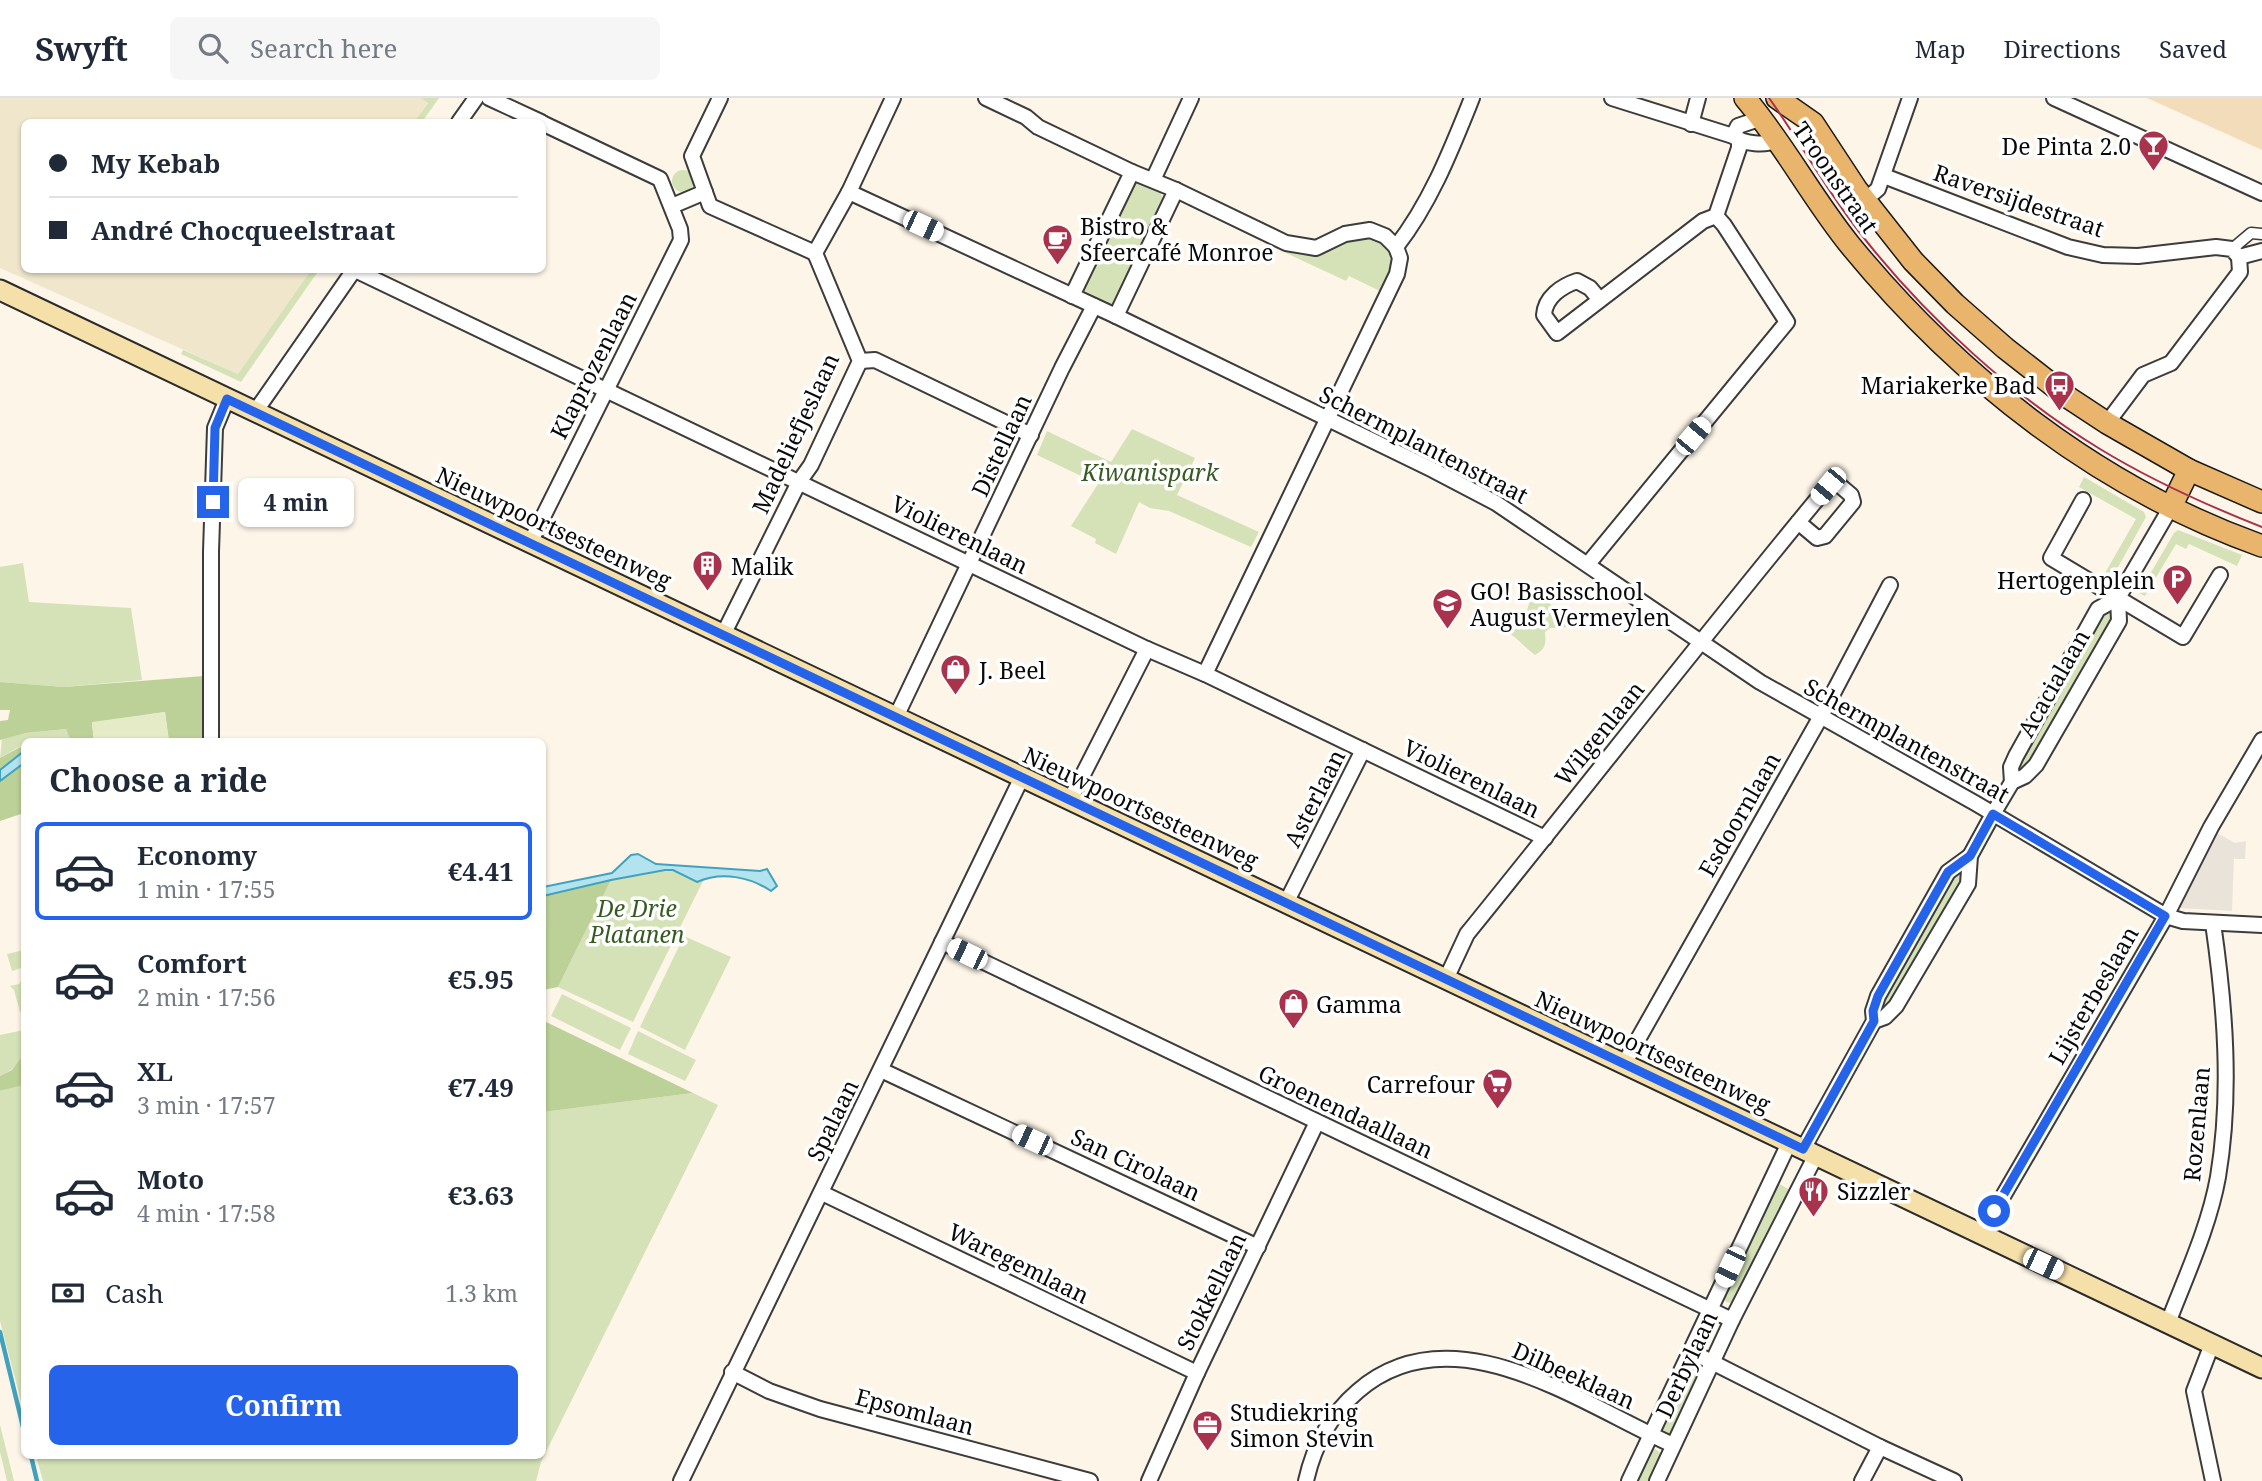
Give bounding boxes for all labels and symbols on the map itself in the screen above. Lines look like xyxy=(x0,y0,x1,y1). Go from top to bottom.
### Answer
street label: Troonstraat xyxy=(1786,115,1886,239)
bar icon: De Pinta 2.0 xyxy=(2137,129,2171,173)
place label: De Pinta 2.0 xyxy=(2001,130,2131,162)
street label: Raversijdestraat xyxy=(1929,156,2109,244)
car xyxy=(900,208,947,244)
place label: Bistro & Sfeercafé Monroe xyxy=(1080,210,1274,268)
cafe icon: Bistro & Sfeercafé Monroe xyxy=(1040,222,1074,266)
street label: Klaprozenlaan xyxy=(542,286,644,444)
street label: Madeliefjeslaan xyxy=(744,347,846,518)
bus stop icon: Mariakerke Bad xyxy=(2042,368,2076,412)
place label: Mariakerke Bad xyxy=(1861,369,2036,401)
street label: Schermplantenstraat xyxy=(1314,377,1534,511)
street label: Distellaan xyxy=(963,388,1039,502)
car xyxy=(1672,413,1715,459)
park label: Kiwanispark xyxy=(1080,456,1219,488)
street label: Nieuwpoortsesteenweg xyxy=(431,458,677,596)
car xyxy=(1807,463,1850,509)
callout: 4 min xyxy=(238,478,353,526)
route end xyxy=(197,486,229,518)
street label: Violierenlaan xyxy=(886,487,1034,581)
building icon: Malik xyxy=(691,549,725,593)
place label: Malik xyxy=(731,550,794,582)
parking icon: Hertogenplein xyxy=(2161,563,2195,607)
place label: Hertogenplein xyxy=(1997,564,2155,596)
place label: GO! Basisschool August Vermeylen xyxy=(1470,575,1671,633)
school or university icon: GO! Basisschool August Vermeylen xyxy=(1430,587,1464,631)
street label: Acacialaan xyxy=(2009,623,2097,743)
shop icon: J. Beel xyxy=(939,653,973,697)
place label: J. Beel xyxy=(978,654,1046,686)
street label: Schermplantenstraat xyxy=(1798,670,2016,810)
street label: Wilgenlaan xyxy=(1547,674,1651,792)
street label: Violierenlaan xyxy=(1398,731,1546,825)
street label: Nieuwpoortsesteenweg xyxy=(1018,738,1264,876)
street label: Asterlaan xyxy=(1276,744,1352,852)
street label: Esdoornlaan xyxy=(1690,746,1788,882)
park label: De Drie Platanen xyxy=(588,892,685,950)
street label: Lijsterbeslaan xyxy=(2040,920,2146,1070)
car xyxy=(944,935,991,973)
street label: Nieuwpoortsesteenweg xyxy=(1530,982,1776,1120)
shop icon: Gamma xyxy=(1276,987,1310,1031)
place label: Gamma xyxy=(1316,988,1402,1020)
street label: Groenendaallaan xyxy=(1253,1056,1439,1166)
street label: Rozenlaan xyxy=(2175,1065,2217,1183)
supermarket icon: Carrefour xyxy=(1481,1067,1515,1111)
place label: Carrefour xyxy=(1367,1068,1475,1100)
street label: Spalaan xyxy=(798,1074,866,1166)
street label: San Cirolaan xyxy=(1066,1120,1206,1208)
car xyxy=(1009,1122,1056,1158)
restaurant icon: Sizzler xyxy=(1797,1174,1831,1218)
place label: Sizzler xyxy=(1837,1175,1911,1207)
route start xyxy=(1978,1195,2010,1227)
street label: Waregemlaan xyxy=(943,1215,1095,1311)
street label: Stokkellaan xyxy=(1169,1226,1253,1355)
car xyxy=(1712,1244,1749,1290)
car xyxy=(2020,1246,2067,1282)
street label: Derbylaan xyxy=(1647,1305,1725,1423)
street label: Dilbeeklaan xyxy=(1508,1334,1641,1416)
street label: Epsomlaan xyxy=(852,1380,978,1442)
place label: Studiekring Simon Stevin xyxy=(1230,1396,1374,1454)
office icon: Studiekring Simon Stevin xyxy=(1190,1408,1224,1452)

